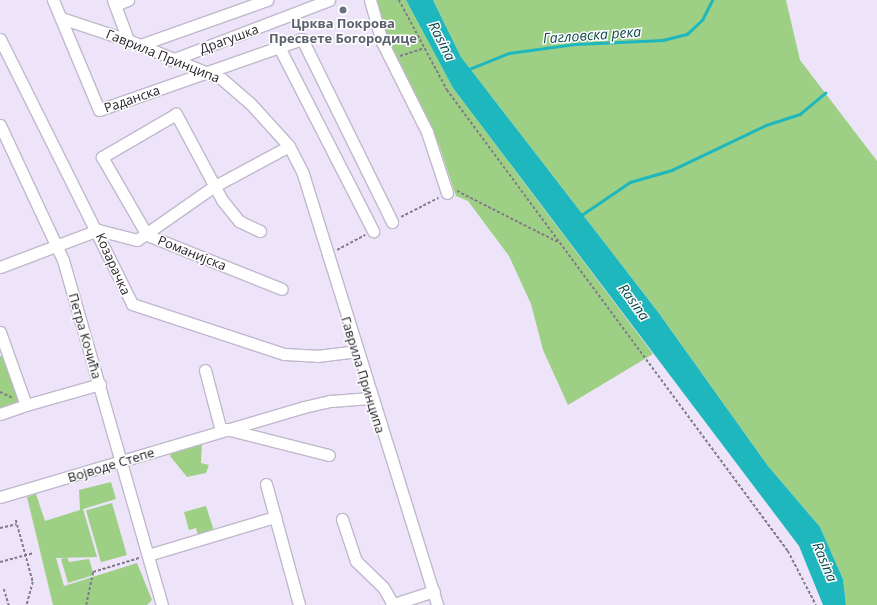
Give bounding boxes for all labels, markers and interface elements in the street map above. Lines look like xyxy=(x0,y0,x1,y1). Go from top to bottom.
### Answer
marker: Црква Покрова Пресвете Богородице xyxy=(338,5,348,15)
place label: Црква Покрова Пресвете Богородице xyxy=(269,16,417,47)
water label: Rasina xyxy=(425,19,459,63)
street label: Драгушка xyxy=(197,21,261,57)
water label: Гагловска река xyxy=(542,23,642,47)
street label: Гаврила Принципа xyxy=(104,26,222,86)
street label: Раданска xyxy=(102,82,162,116)
street label: Козарачка xyxy=(92,231,134,297)
street label: Романијска xyxy=(156,232,228,274)
water label: Rasina xyxy=(615,280,653,324)
street label: Петра Кочића xyxy=(65,291,105,381)
street label: Гаврила Принципа xyxy=(338,315,388,435)
street label: Војводе Степе xyxy=(66,444,156,486)
water label: Rasina xyxy=(809,540,841,584)

